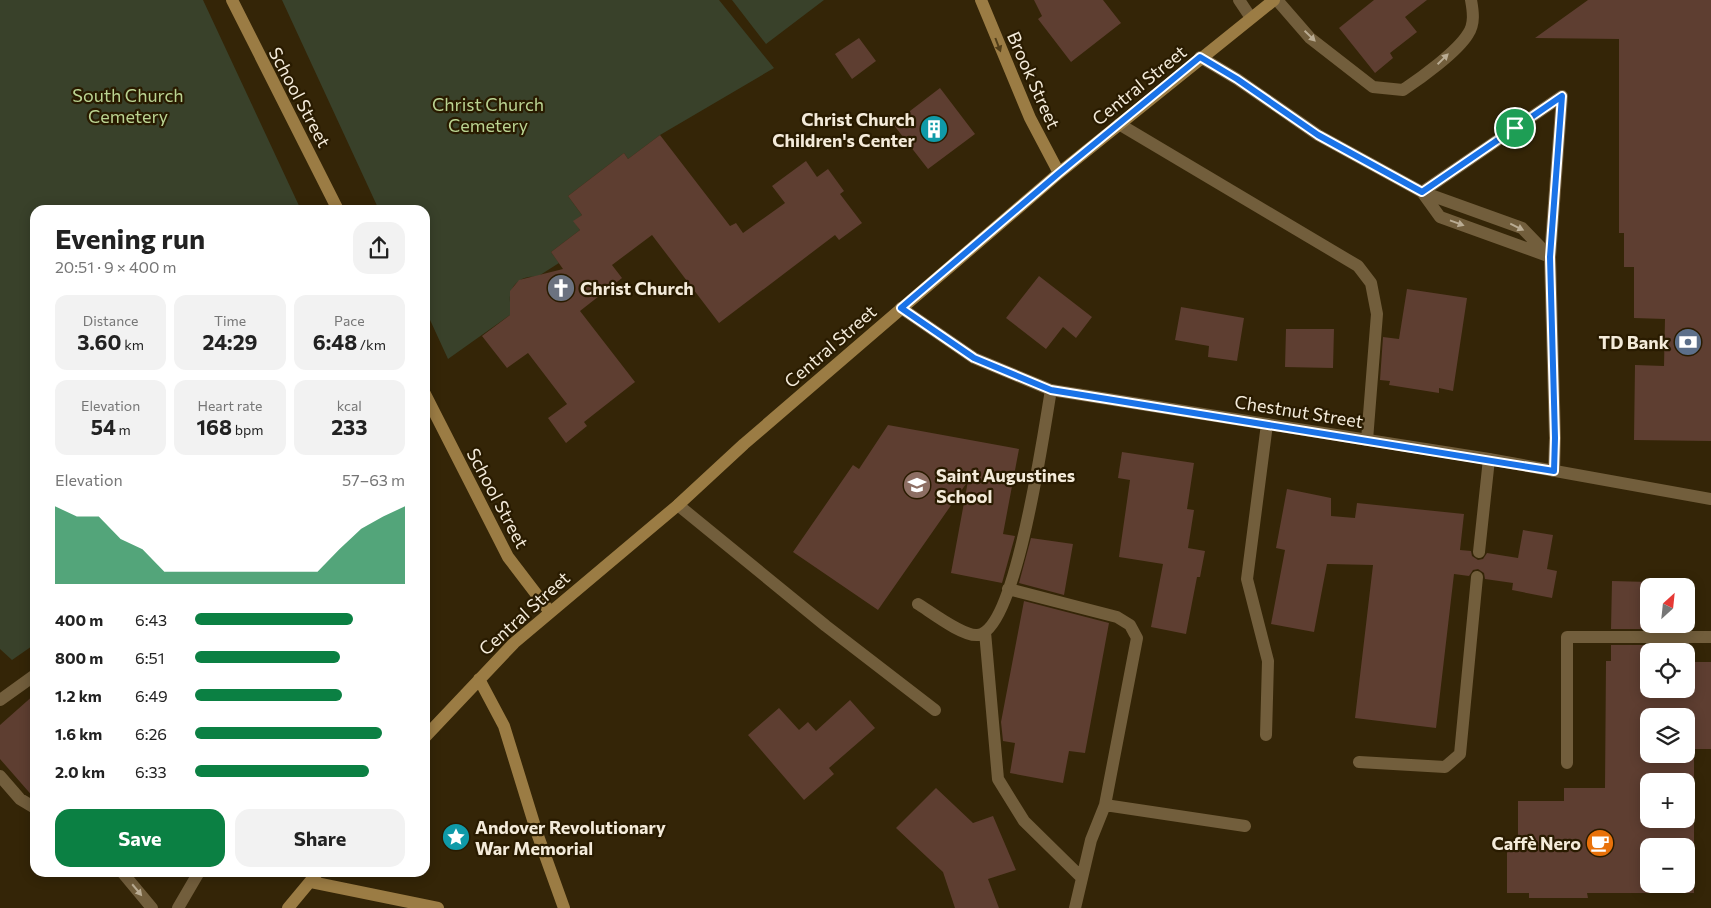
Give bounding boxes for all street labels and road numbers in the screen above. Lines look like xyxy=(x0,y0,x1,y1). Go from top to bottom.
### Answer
street label: Brook Street xyxy=(1003,28,1065,132)
street label: Central Street xyxy=(1087,40,1191,130)
street label: School Street xyxy=(264,43,336,151)
street label: Central Street xyxy=(779,300,881,392)
street label: Chestnut Street xyxy=(1233,390,1365,432)
street label: School Street xyxy=(462,444,534,552)
street label: Central Street xyxy=(474,566,574,660)

